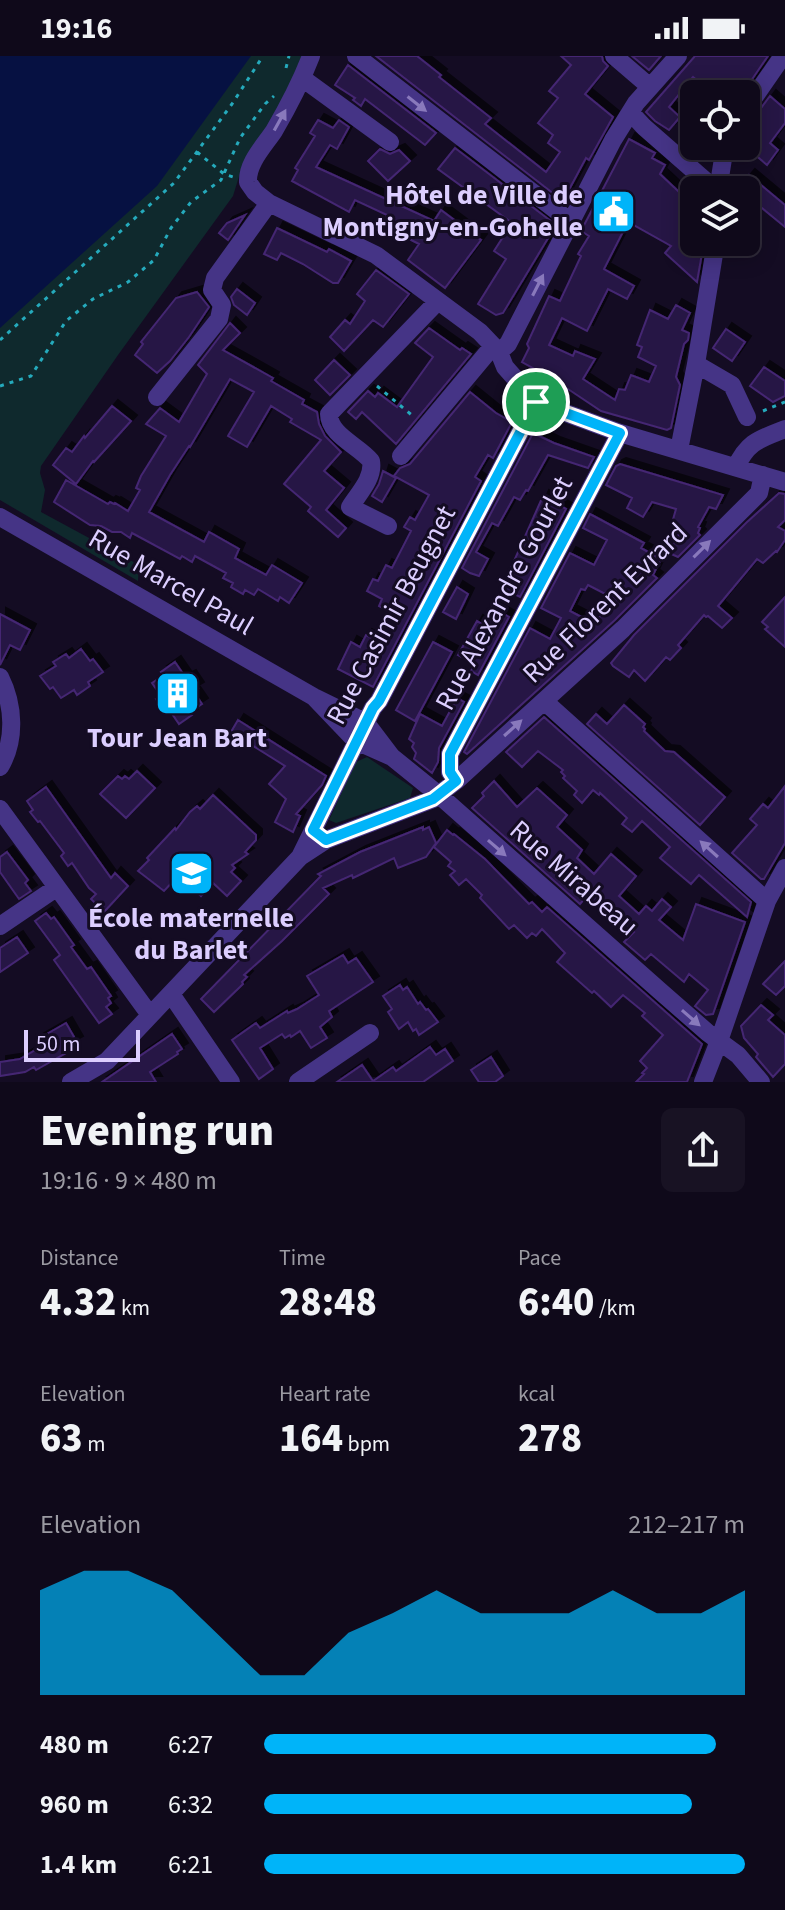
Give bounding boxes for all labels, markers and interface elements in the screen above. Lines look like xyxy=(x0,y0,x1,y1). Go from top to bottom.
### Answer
text: 19:16 xyxy=(40,7,112,50)
map controls xyxy=(680,80,760,256)
button: locate xyxy=(680,80,760,160)
one-way arrow xyxy=(407,95,428,111)
one-way arrow xyxy=(273,108,287,131)
place label: Hôtel de Ville de Montigny-en-Gohelle xyxy=(323,175,583,247)
button: layers xyxy=(680,176,760,256)
public building icon: Hôtel de Ville de Montigny-en-Gohelle xyxy=(590,187,638,235)
one-way arrow xyxy=(531,274,545,297)
pin xyxy=(502,368,570,436)
icon: arrive xyxy=(514,380,558,424)
street label: Rue Alexandre Gourlet xyxy=(425,468,583,717)
street label: Rue Casimir Beugnet xyxy=(316,498,466,732)
street label: Rue Florent Evrard xyxy=(513,514,697,692)
street label: Rue Marcel Paul xyxy=(81,519,261,645)
one-way arrow xyxy=(692,540,711,559)
building icon: Tour Jean Bart xyxy=(153,670,201,718)
place label: Tour Jean Bart xyxy=(87,718,267,758)
one-way arrow xyxy=(504,720,523,738)
street label: Rue Mirabeau xyxy=(501,811,647,945)
one-way arrow xyxy=(488,838,507,856)
one-way arrow xyxy=(700,841,720,858)
school or university icon: École maternelle du Barlet xyxy=(167,849,215,897)
place label: École maternelle du Barlet xyxy=(88,898,294,970)
one-way arrow xyxy=(681,1009,701,1026)
scale bar xyxy=(24,1026,140,1062)
text: 50 m xyxy=(36,1028,81,1060)
text: Evening run xyxy=(40,1100,274,1163)
button: share xyxy=(661,1108,745,1192)
text: 19:16 · 9 × 480 m xyxy=(40,1162,217,1199)
text: Distance xyxy=(40,1242,118,1274)
text: Time xyxy=(279,1242,325,1274)
text: Pace xyxy=(518,1242,561,1274)
text: 4.32 xyxy=(40,1274,116,1331)
text: 28:48 xyxy=(279,1274,377,1331)
text: 6:40 xyxy=(518,1274,594,1331)
text: km xyxy=(116,1292,150,1324)
text: /km xyxy=(594,1292,636,1324)
text: Elevation xyxy=(40,1378,126,1410)
text: Heart rate xyxy=(279,1378,370,1410)
text: kcal xyxy=(518,1378,555,1410)
text: 63 xyxy=(40,1410,83,1467)
text: 164 xyxy=(279,1410,343,1467)
text: 278 xyxy=(518,1410,582,1467)
text: m xyxy=(83,1428,105,1460)
text: bpm xyxy=(343,1428,390,1460)
text: Elevation xyxy=(40,1506,141,1543)
text: 212–217 m xyxy=(628,1506,745,1543)
text: 480 m xyxy=(40,1726,109,1763)
text: 6:27 xyxy=(168,1726,213,1763)
text: 960 m xyxy=(40,1786,109,1823)
text: 6:32 xyxy=(168,1786,213,1823)
text: 1.4 km xyxy=(40,1846,117,1883)
text: 6:21 xyxy=(168,1846,213,1883)

